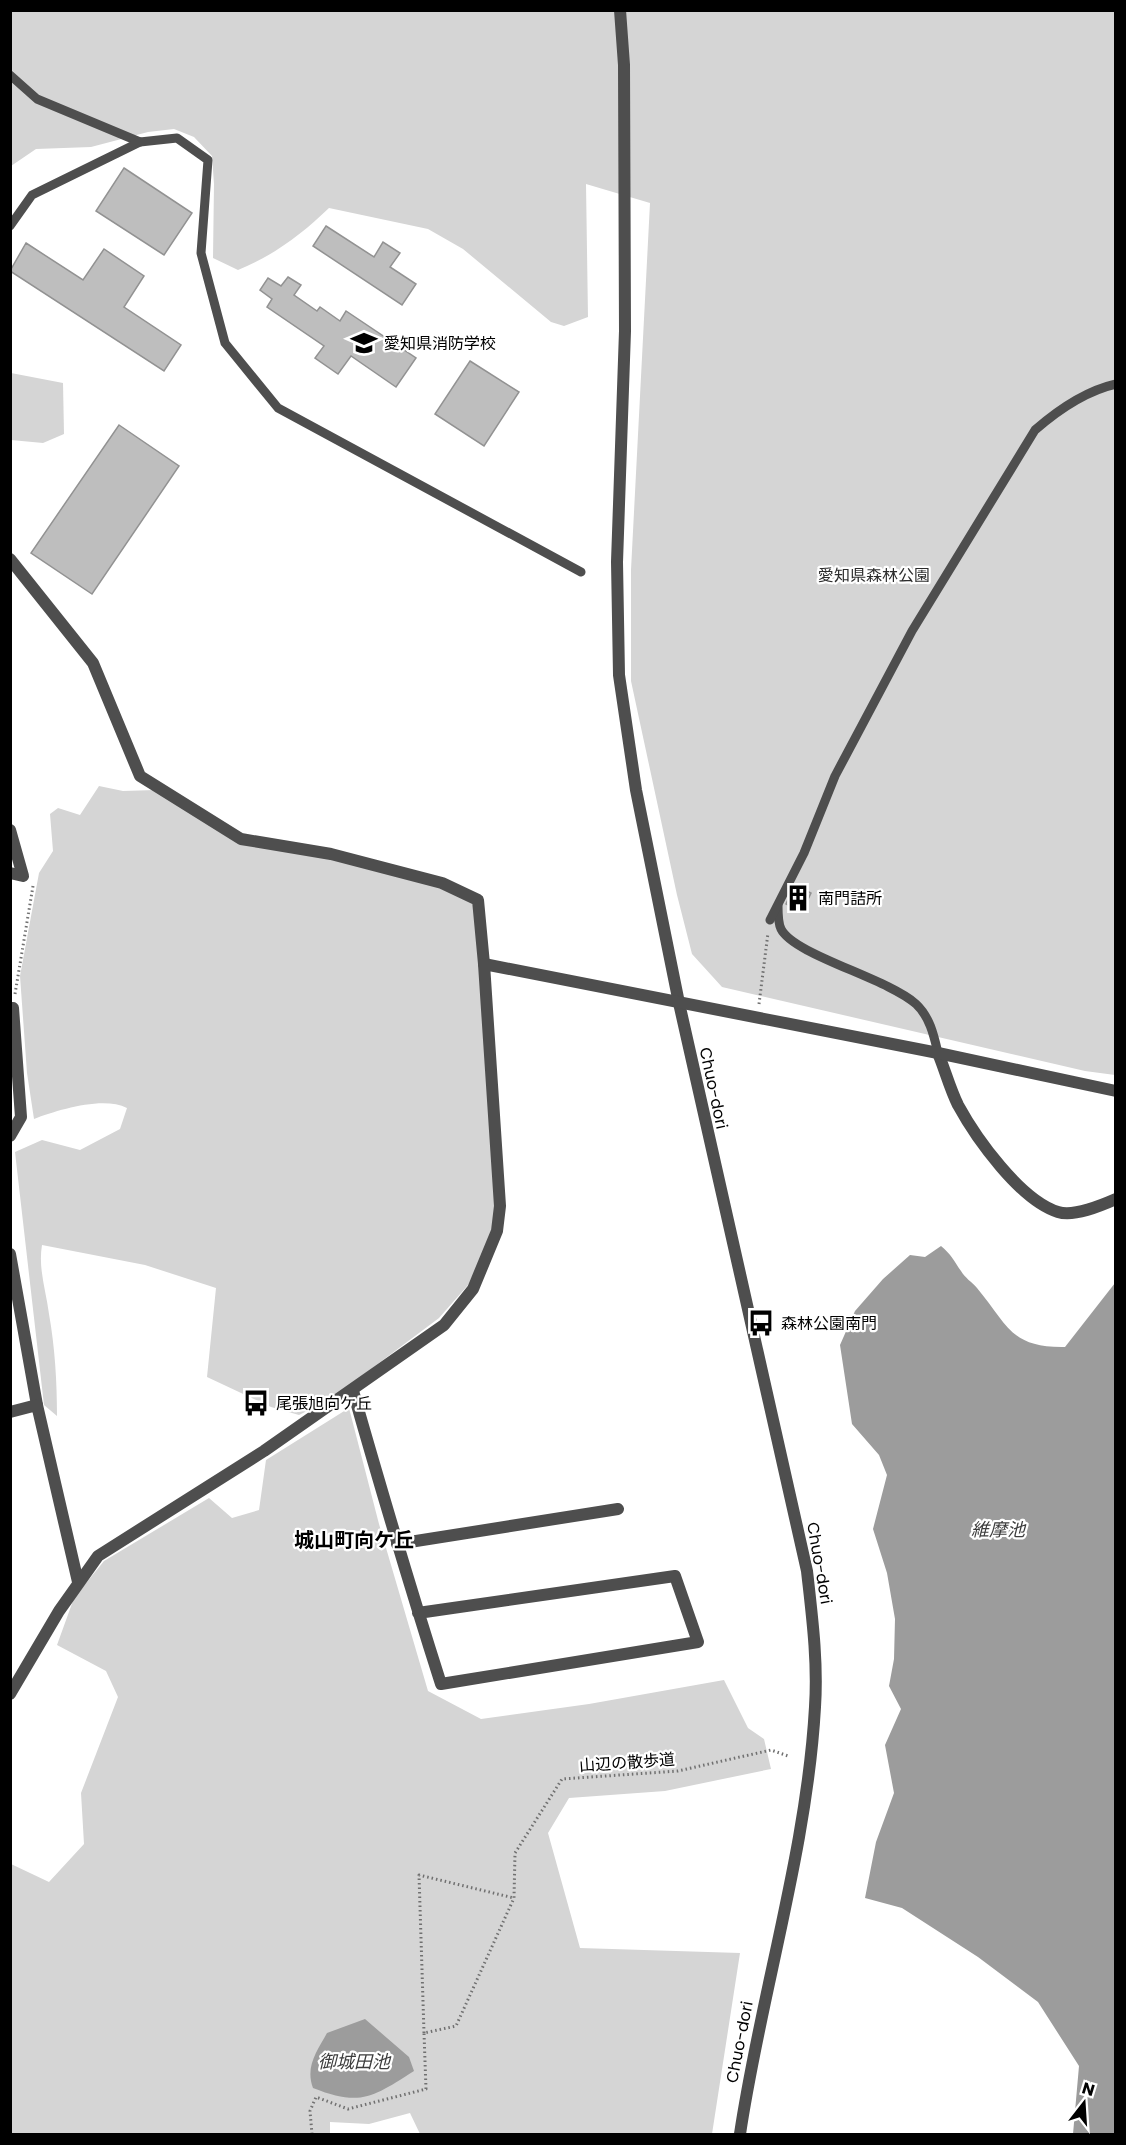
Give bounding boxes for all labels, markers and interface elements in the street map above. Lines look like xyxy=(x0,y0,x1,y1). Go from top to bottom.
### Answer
school or university icon: 愛知県消防学校 xyxy=(349,328,379,358)
place label: 愛知県消防学校 xyxy=(384,332,496,355)
park label: 愛知県森林公園 xyxy=(818,564,930,587)
building icon: 南門詰所 xyxy=(783,883,813,913)
place label: 南門詰所 xyxy=(818,887,882,910)
street label: Chuo-dori xyxy=(694,1045,733,1131)
bus stop icon: 森林公園南門 xyxy=(746,1308,776,1338)
place label: 森林公園南門 xyxy=(781,1312,877,1335)
bus stop icon: 尾張旭向ケ丘 xyxy=(241,1388,271,1418)
place label: 尾張旭向ケ丘 xyxy=(276,1392,372,1415)
water label: 維摩池 xyxy=(971,1517,1027,1542)
street label: Chuo-dori xyxy=(801,1520,838,1606)
district label: 城山町向ケ丘 xyxy=(294,1526,414,1554)
street label: 山辺の散歩道 xyxy=(578,1748,676,1777)
street label: Chuo-dori xyxy=(720,1999,759,2085)
water label: 御城田池 xyxy=(318,2049,392,2074)
north arrow xyxy=(1054,2073,1114,2133)
text: N xyxy=(1079,2076,1097,2102)

